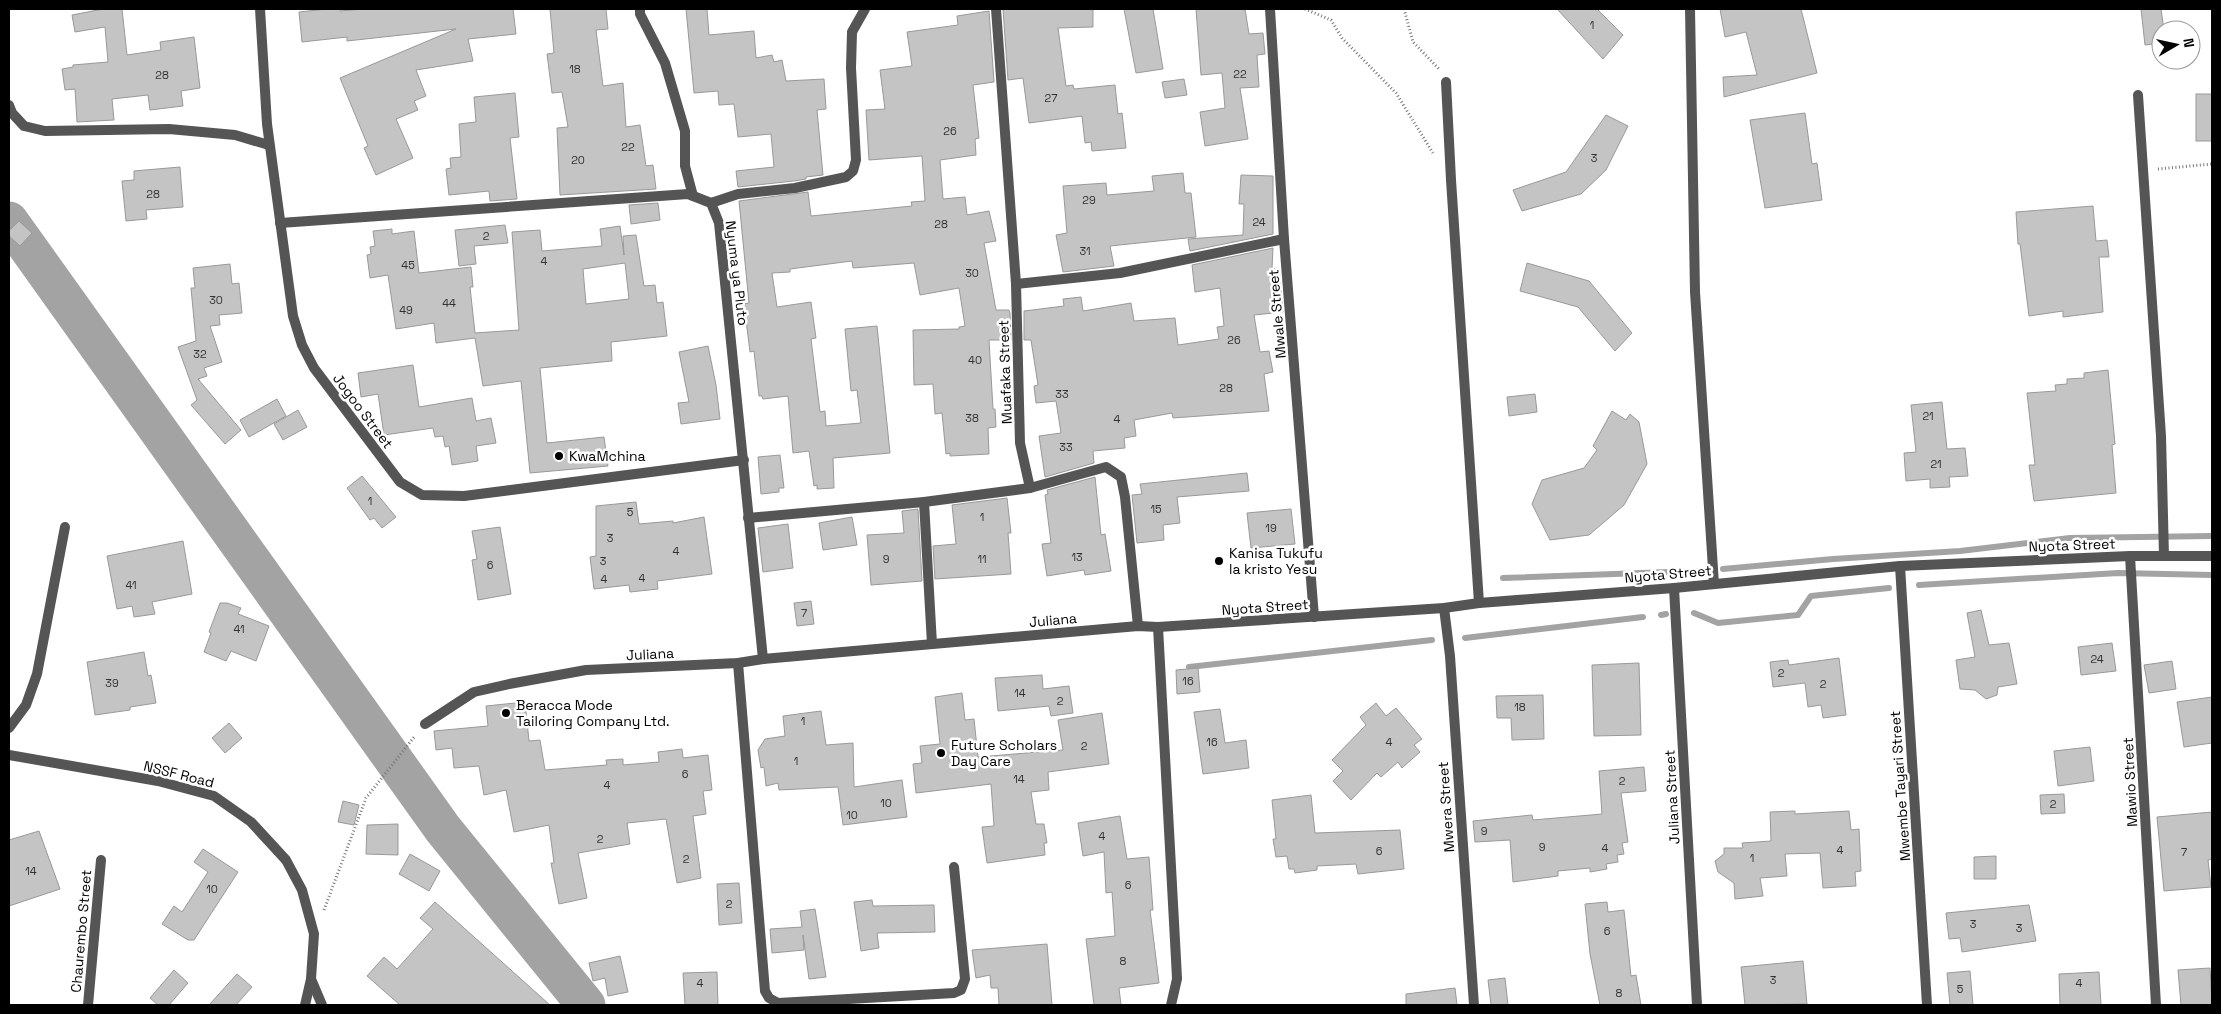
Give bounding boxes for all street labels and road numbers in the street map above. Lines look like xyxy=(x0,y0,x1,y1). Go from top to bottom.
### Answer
street label: Nyuma ya Pluto xyxy=(722,219,752,327)
street label: Mwale Street xyxy=(1264,269,1290,359)
street label: Muafaka Street xyxy=(994,320,1016,424)
street label: Jogoo Street xyxy=(329,370,397,452)
street label: Nyota Street xyxy=(2028,534,2116,556)
street label: Nyota Street xyxy=(1624,561,1712,587)
street label: Nyota Street xyxy=(1221,595,1309,619)
street label: Juliana xyxy=(1028,609,1078,631)
street label: Juliana xyxy=(626,644,674,664)
street label: Mwembe Tayari Street xyxy=(1886,710,1914,862)
street label: Mawio Street xyxy=(2119,737,2141,827)
street label: Juliana Street xyxy=(1661,749,1683,845)
street label: NSSF Road xyxy=(142,757,216,791)
street label: Mwera Street xyxy=(1434,761,1458,853)
street label: Chaurembo Street xyxy=(67,869,95,993)

